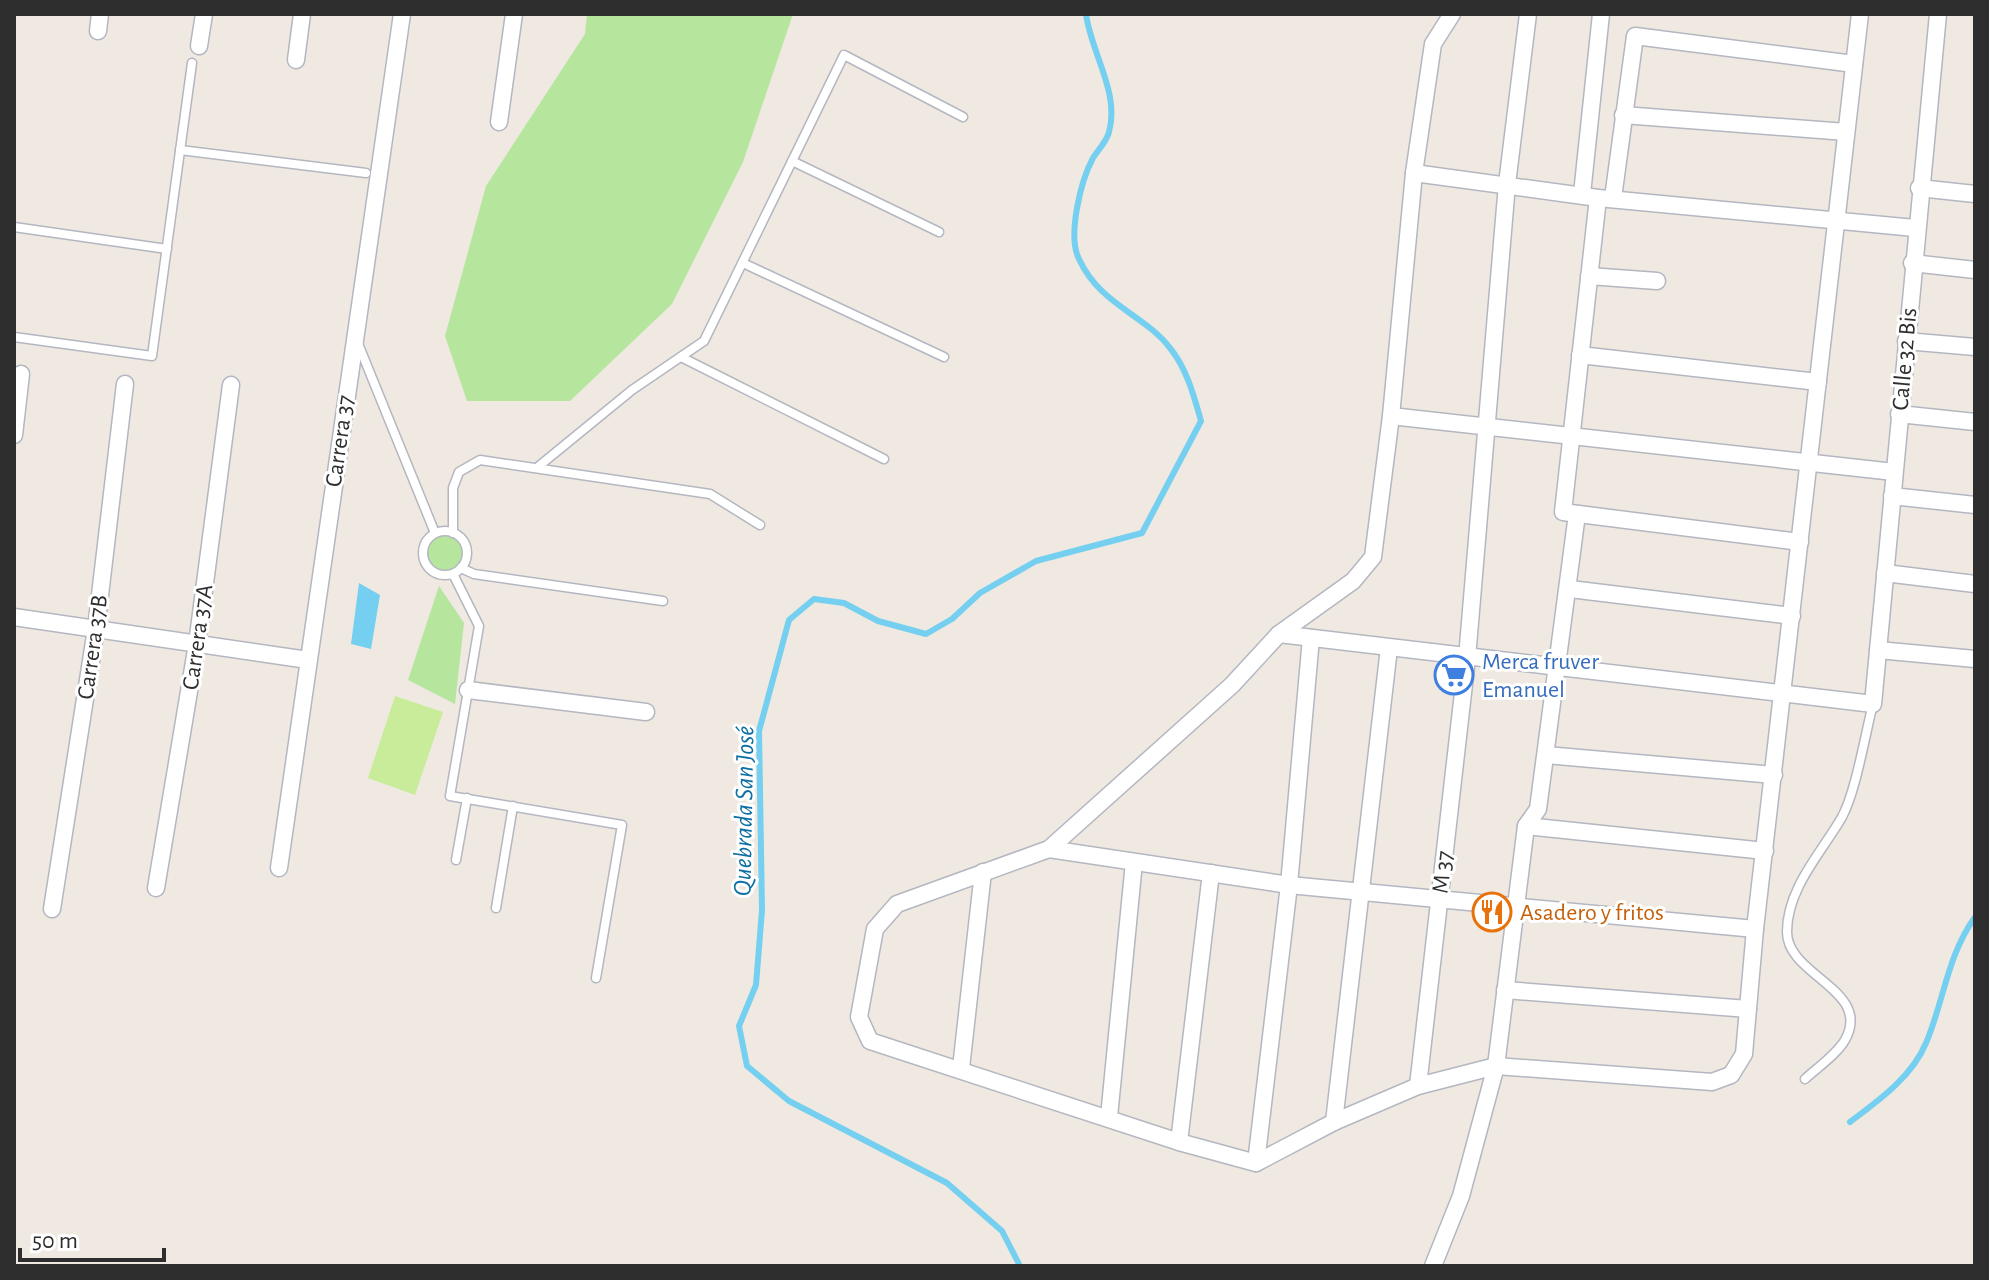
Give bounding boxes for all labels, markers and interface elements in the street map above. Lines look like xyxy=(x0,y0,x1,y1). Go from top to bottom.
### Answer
street label: Calle 32 Bis xyxy=(1889,307,1921,411)
street label: Carrera 37 xyxy=(322,394,358,489)
street label: Carrera 37A xyxy=(179,583,217,691)
street label: Carrera 37B xyxy=(74,593,112,701)
place label: Merca fruver Emanuel xyxy=(1482,650,1599,702)
supermarket icon: Merca fruver Emanuel xyxy=(1433,654,1475,696)
water label: Quebrada San José xyxy=(730,725,758,896)
street label: M 37 xyxy=(1428,849,1458,895)
restaurant icon: Asadero y fritos xyxy=(1471,891,1513,933)
place label: Asadero y fritos xyxy=(1520,901,1664,925)
scale bar xyxy=(20,1212,164,1262)
text: 50 m xyxy=(32,1229,78,1253)

